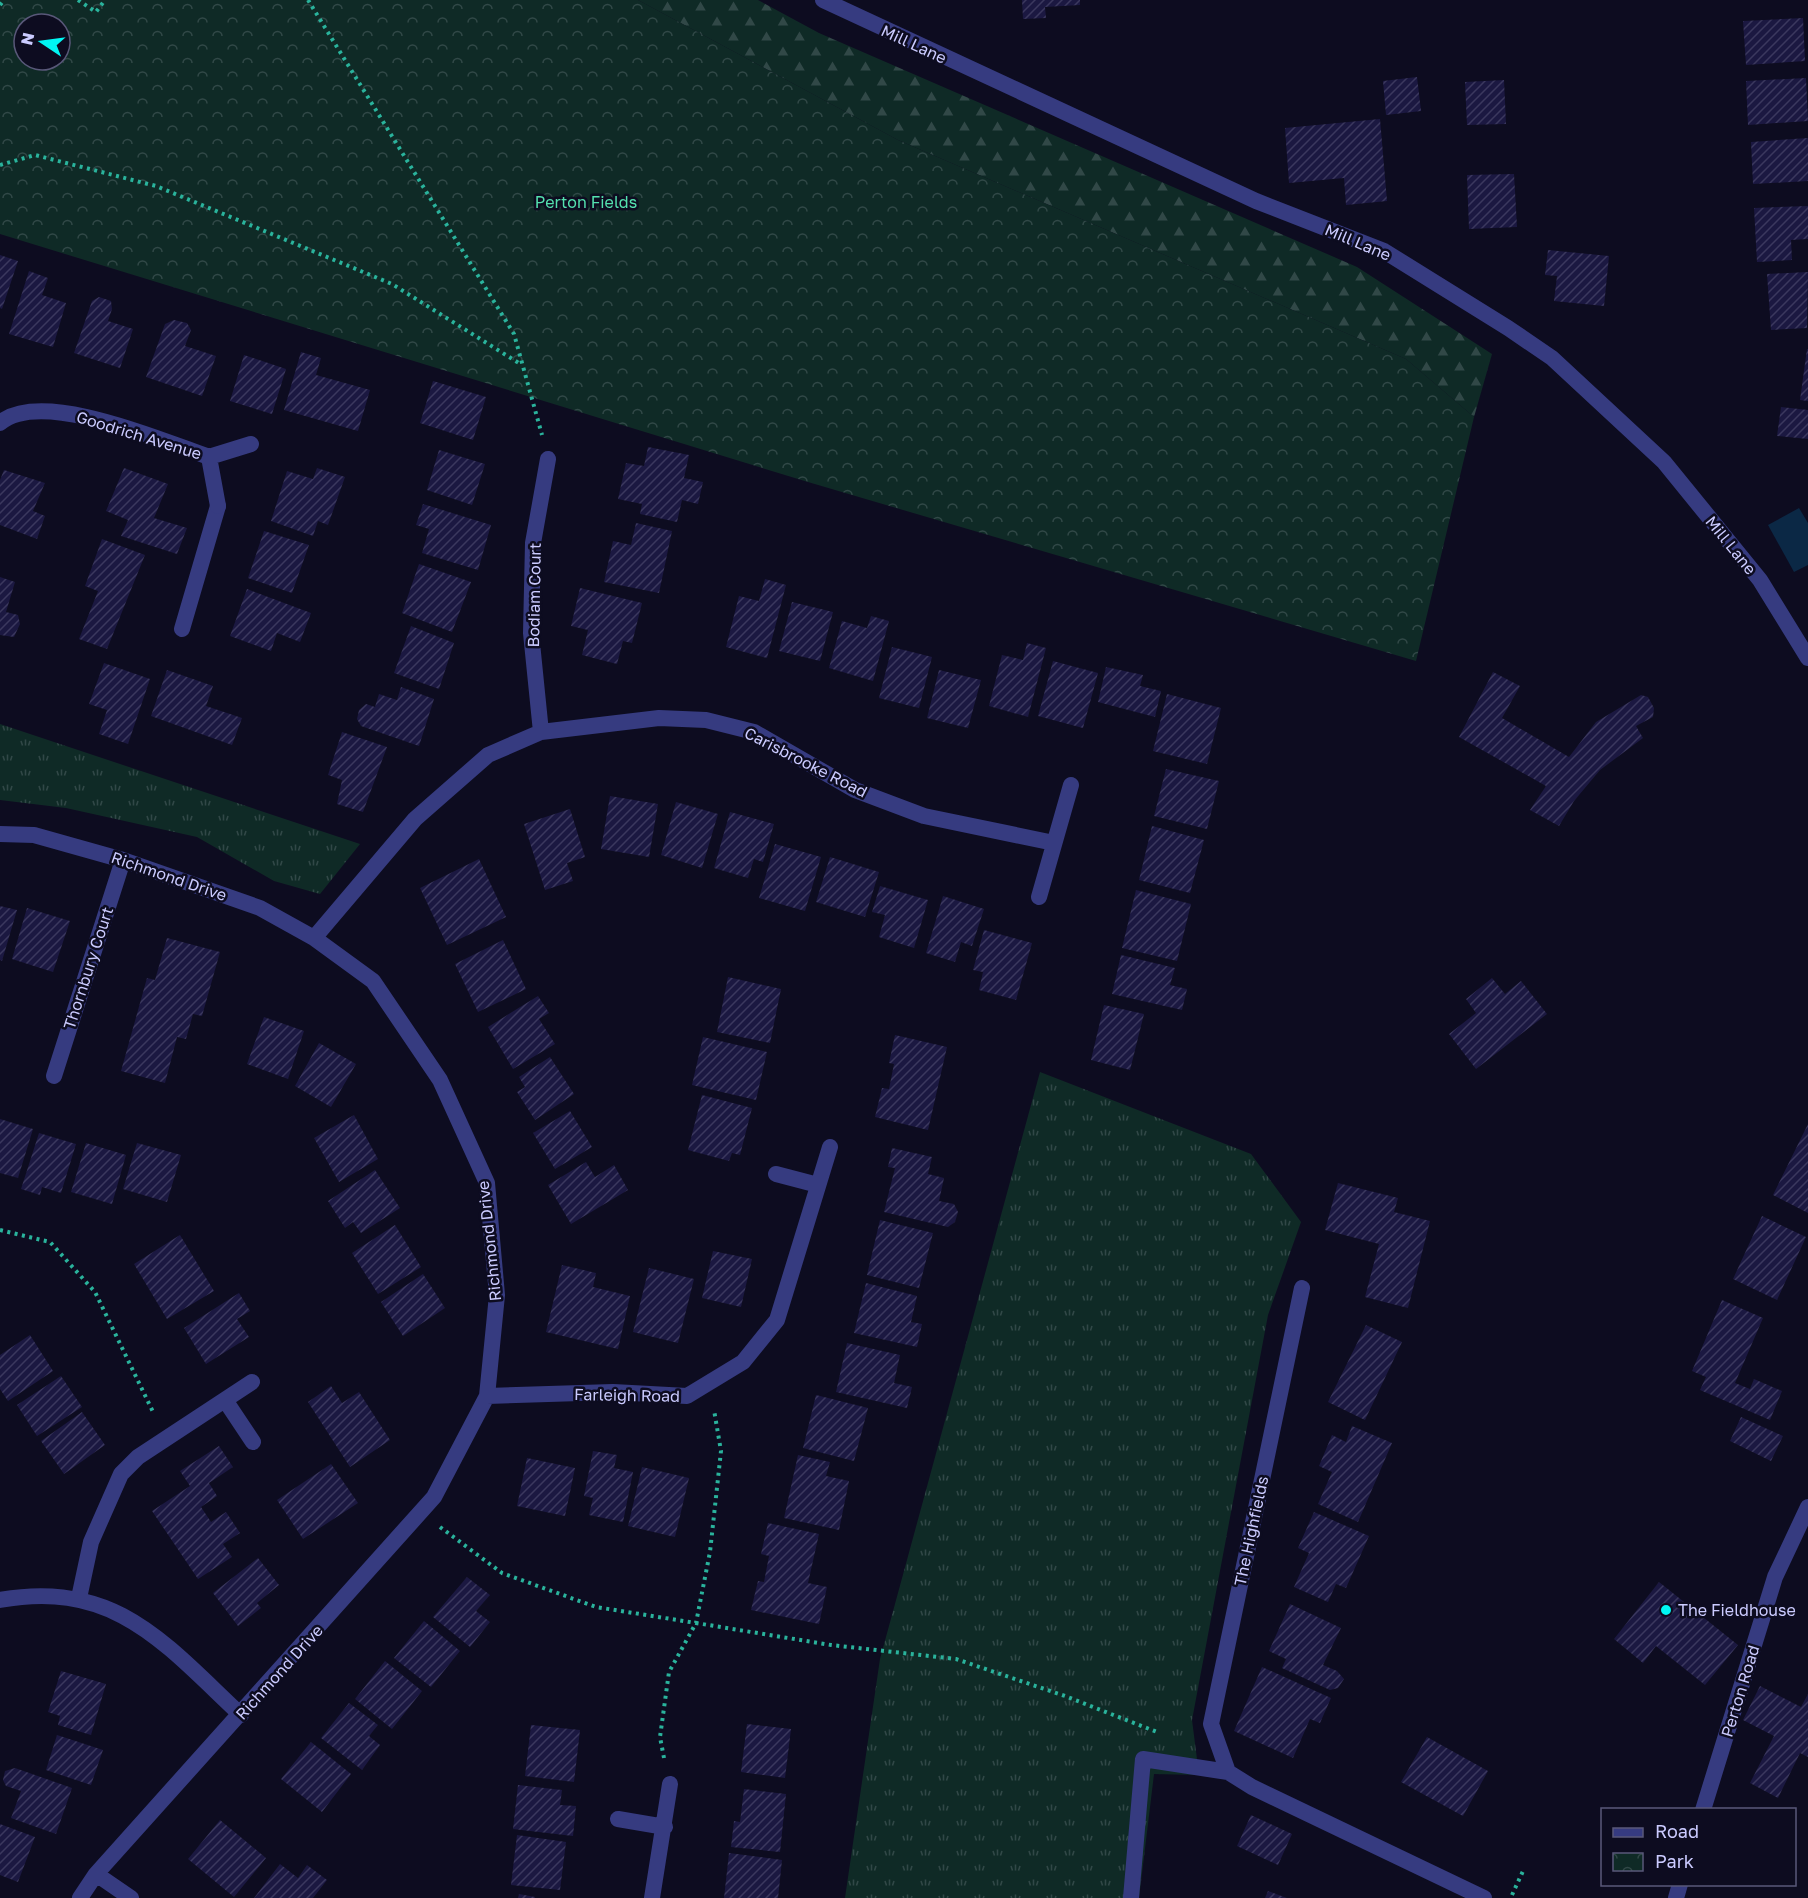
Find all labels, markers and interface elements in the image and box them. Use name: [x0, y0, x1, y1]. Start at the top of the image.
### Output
north arrow: [12, 12, 72, 72]
street label: Mill Lane: [878, 20, 950, 68]
text: N: [16, 30, 38, 47]
park label: Perton Fields: [535, 192, 637, 212]
street label: Mill Lane: [1322, 219, 1394, 265]
street label: Goodrich Avenue: [74, 406, 204, 464]
street label: Mill Lane: [1701, 512, 1761, 578]
street label: Bodiam Court: [523, 542, 545, 648]
street label: Carisbrooke Road: [741, 722, 871, 802]
street label: Richmond Drive: [109, 847, 229, 905]
street label: Thornbury Court: [59, 904, 117, 1032]
street label: Richmond Drive: [473, 1180, 505, 1302]
street label: Farleigh Road: [574, 1384, 680, 1406]
street label: The Highfields: [1230, 1474, 1272, 1588]
place label: The Fieldhouse: [1678, 1600, 1796, 1620]
marker: The Fieldhouse: [1659, 1603, 1673, 1617]
street label: Richmond Drive: [231, 1620, 327, 1724]
street label: Perton Road: [1717, 1643, 1763, 1739]
legend: [1601, 1808, 1796, 1886]
text: Road: [1655, 1820, 1699, 1842]
text: Park: [1655, 1850, 1694, 1872]

